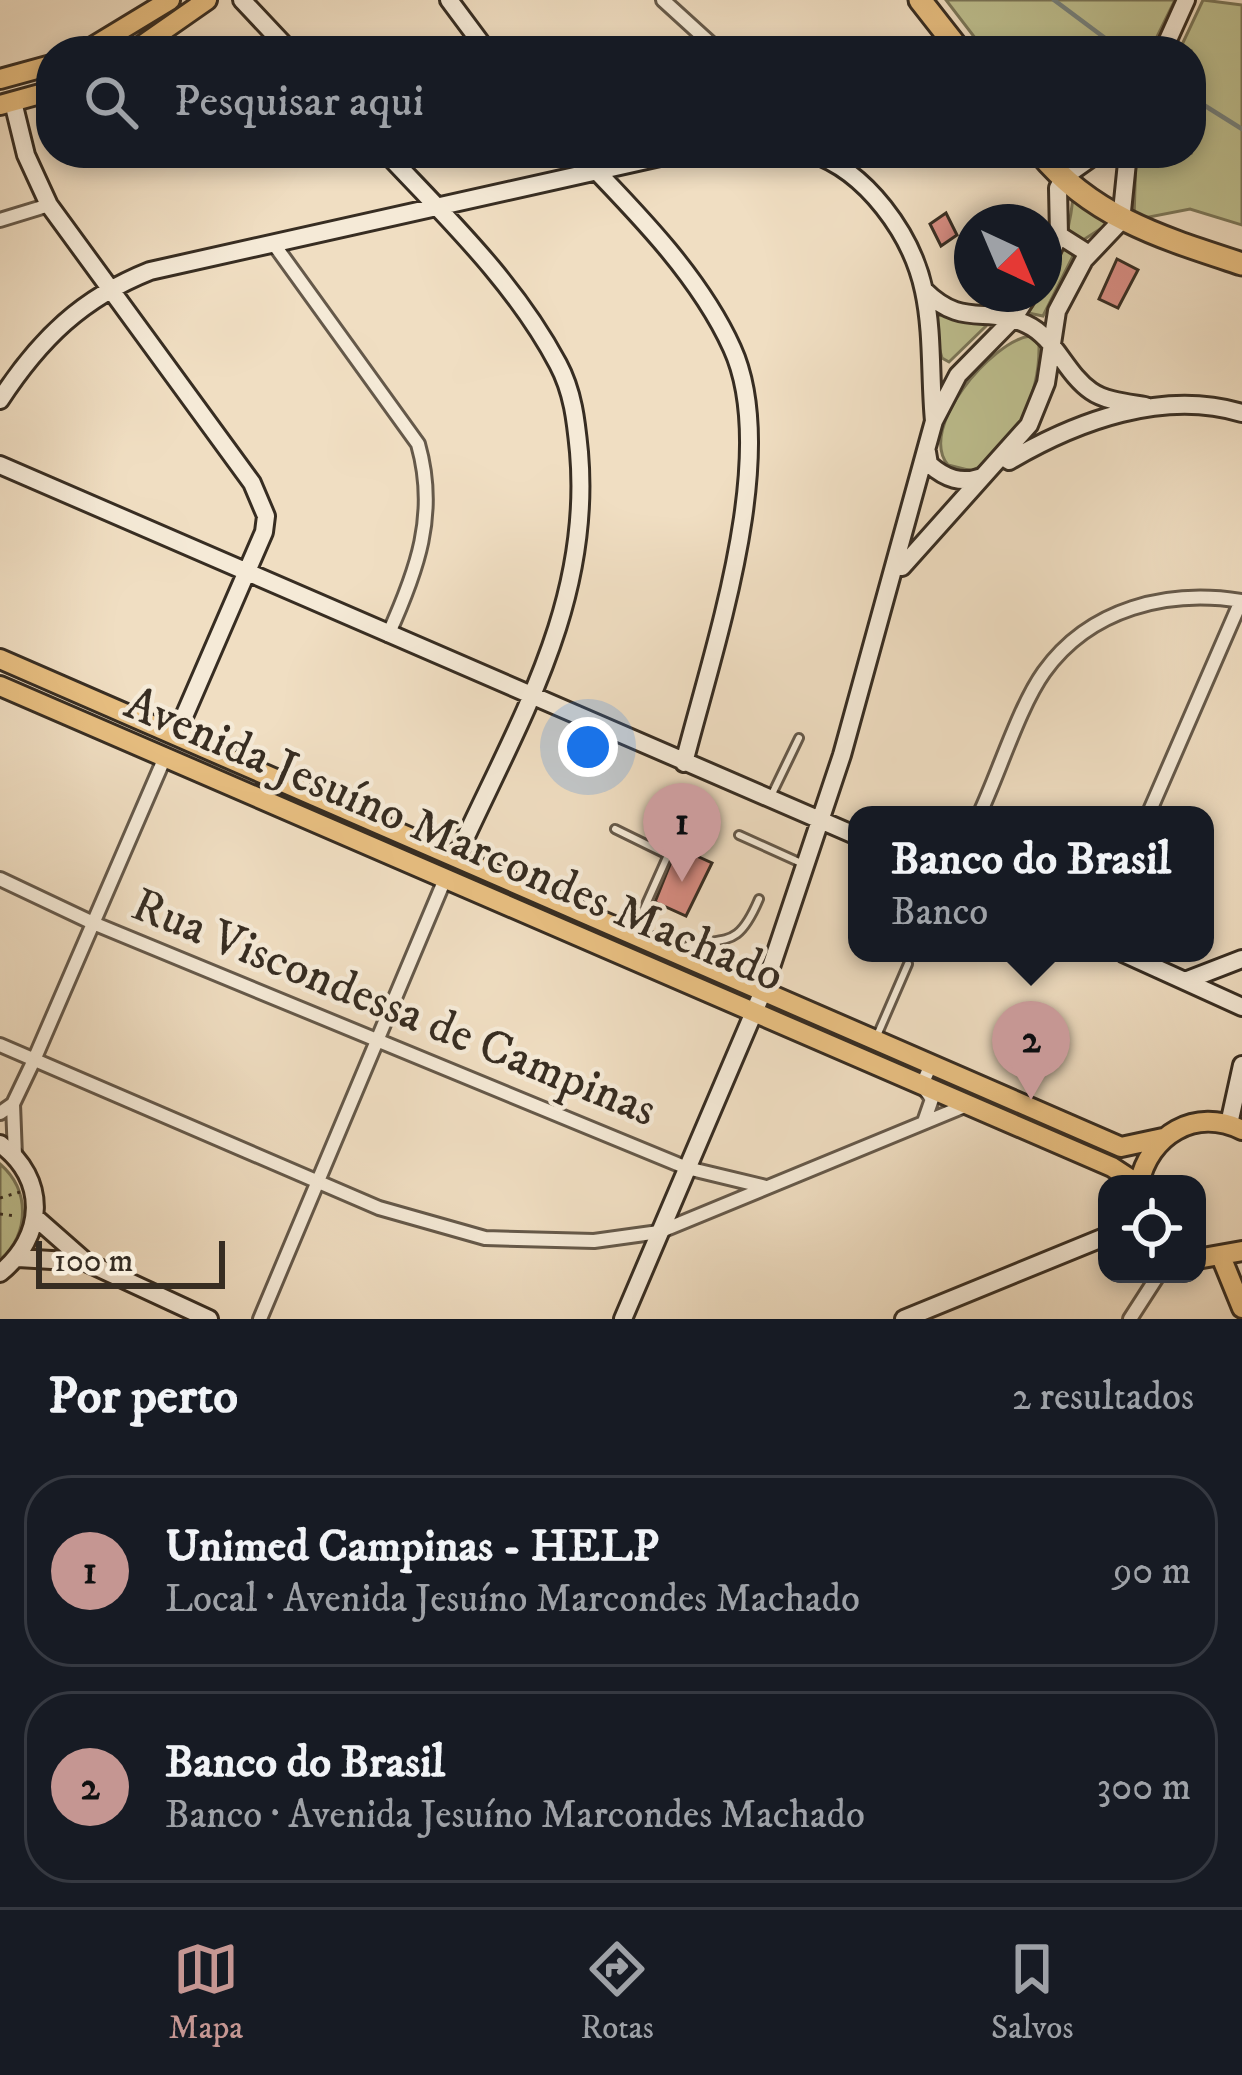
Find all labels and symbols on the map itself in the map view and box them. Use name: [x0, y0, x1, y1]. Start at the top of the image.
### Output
north arrow: [954, 204, 1062, 312]
street label: Avenida Jesuíno Marcondes Machado: [116, 674, 792, 1006]
your location: [558, 717, 618, 777]
pin: 1: [643, 783, 721, 882]
street label: Rua Viscondessa de Campinas: [123, 875, 665, 1141]
pin: 2: [992, 1001, 1070, 1100]
scale bar: [36, 1235, 225, 1288]

